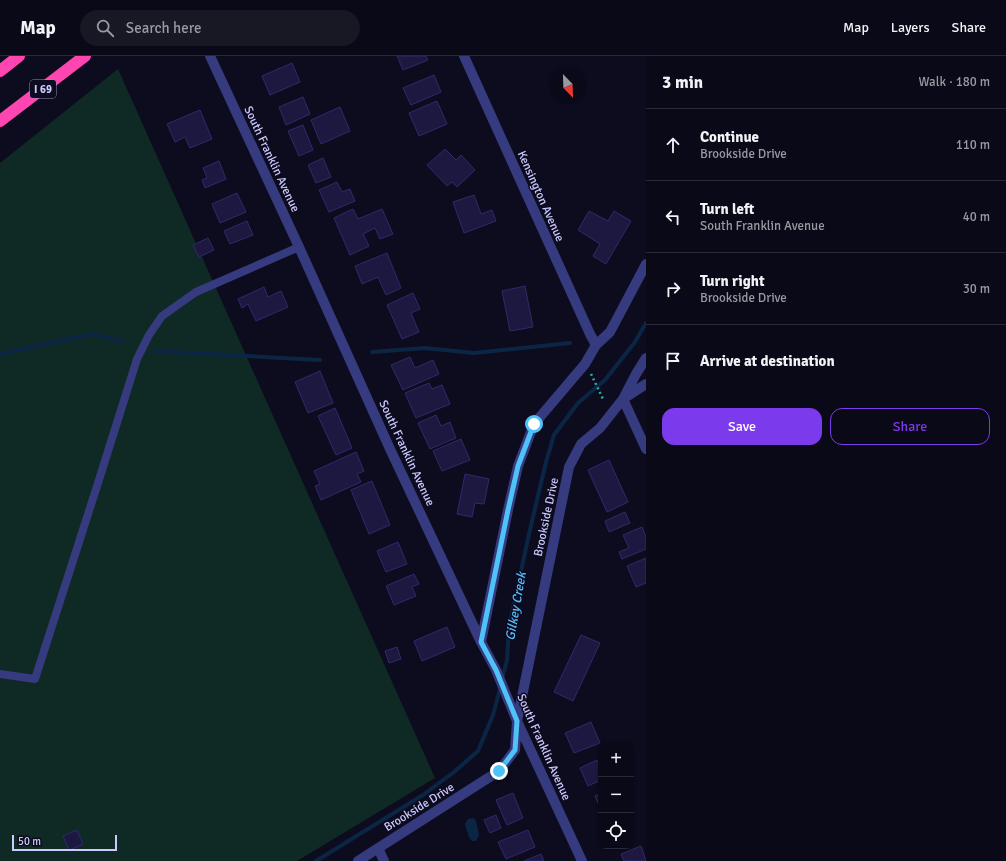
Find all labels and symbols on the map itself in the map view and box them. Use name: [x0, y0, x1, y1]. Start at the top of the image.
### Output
north arrow: [550, 68, 586, 104]
road number: I 69: [30, 80, 56, 98]
street label: South Franklin Avenue: [240, 104, 303, 215]
street label: Kensington Avenue: [514, 148, 567, 244]
street label: South Franklin Avenue: [375, 398, 438, 509]
route start: [525, 415, 543, 433]
street label: Brookside Drive: [531, 476, 562, 558]
water label: Gilkey Creek: [502, 569, 530, 642]
street label: South Franklin Avenue: [513, 692, 574, 803]
route end: [490, 762, 508, 780]
street label: Brookside Drive: [381, 780, 457, 835]
scale bar: [12, 833, 117, 852]

